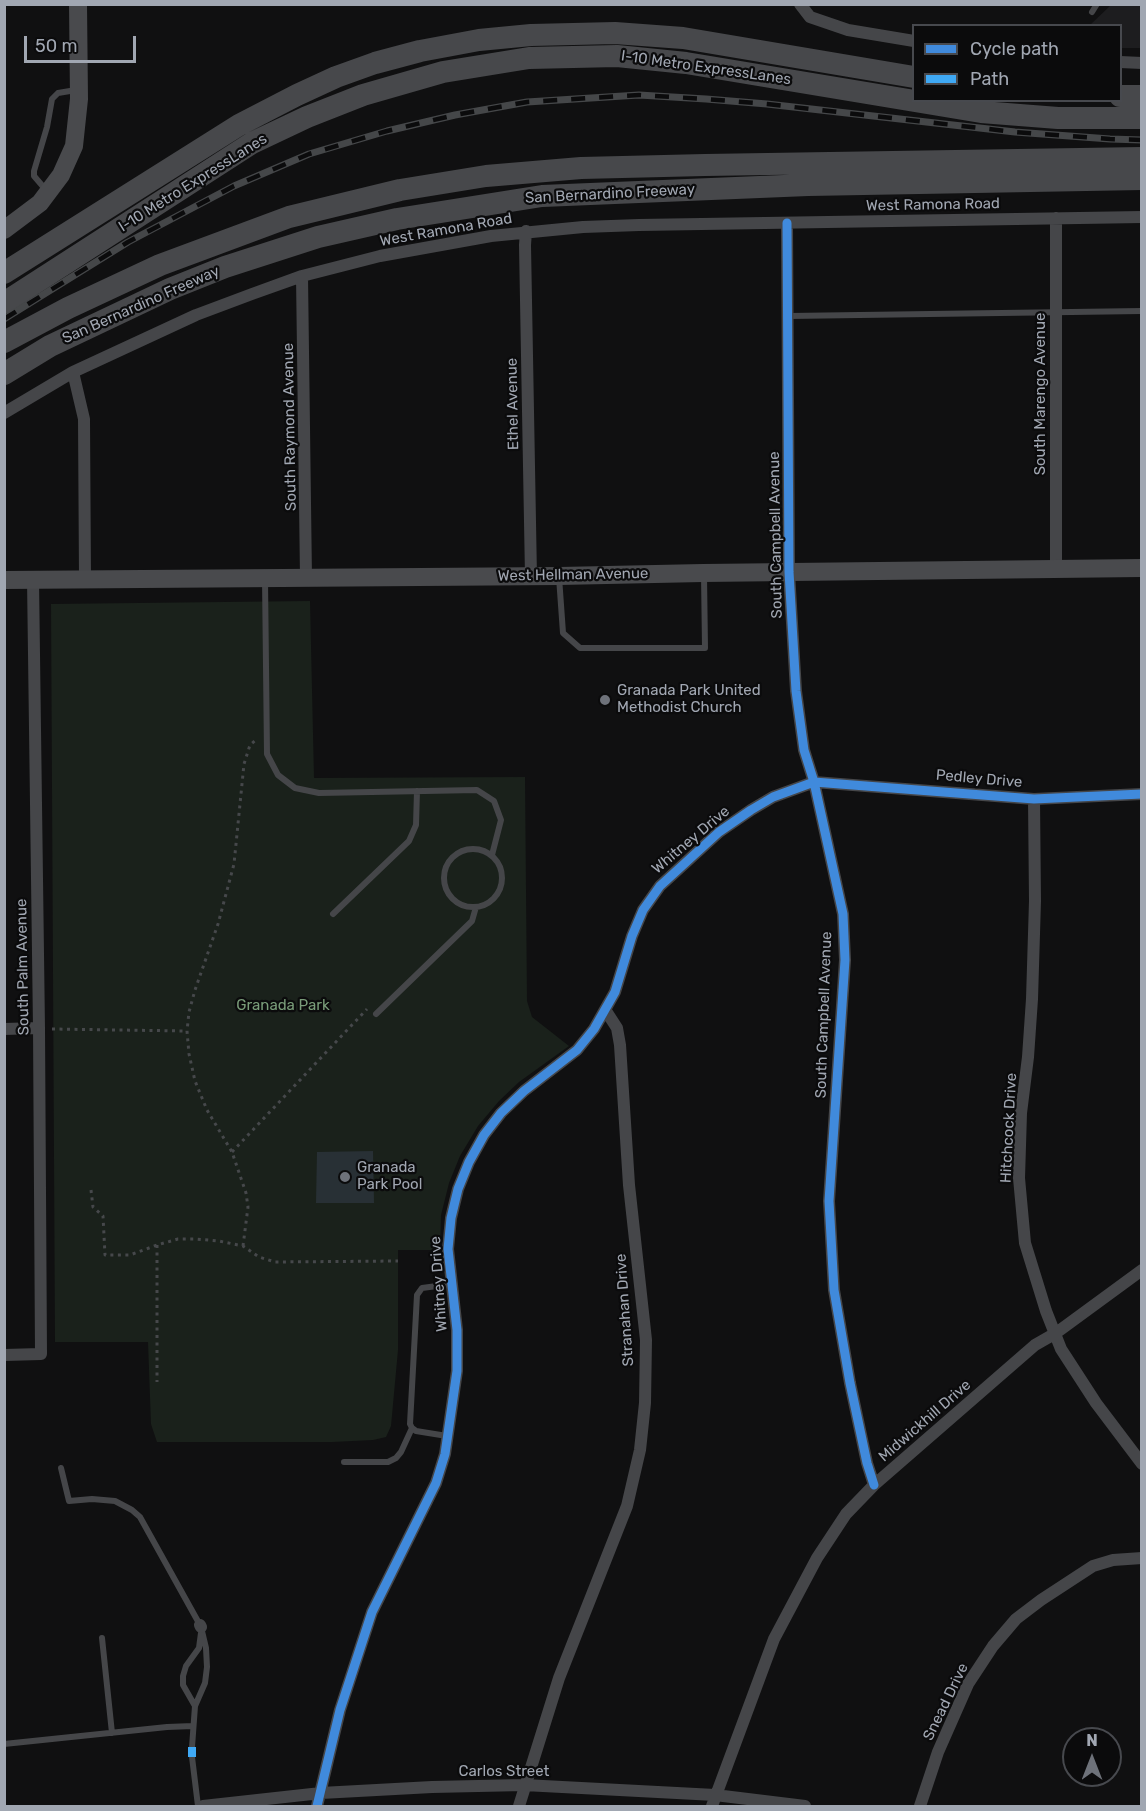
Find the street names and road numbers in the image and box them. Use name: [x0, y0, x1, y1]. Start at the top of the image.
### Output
street label: I-10 Metro ExpressLanes: [620, 47, 792, 89]
street label: I-10 Metro ExpressLanes: [116, 130, 270, 236]
street label: San Bernardino Freeway: [525, 181, 695, 207]
street label: West Ramona Road: [866, 195, 1000, 215]
street label: West Ramona Road: [378, 210, 514, 250]
street label: San Bernardino Freeway: [60, 262, 222, 348]
street label: South Marengo Avenue: [1032, 313, 1050, 475]
street label: South Raymond Avenue: [280, 343, 300, 511]
street label: Ethel Avenue: [503, 358, 523, 450]
street label: South Campbell Avenue: [766, 451, 786, 619]
street label: West Hellman Avenue: [498, 565, 648, 585]
street label: Pedley Drive: [935, 766, 1023, 792]
street label: Whitney Drive: [648, 802, 734, 878]
street label: South Palm Avenue: [13, 899, 33, 1035]
street label: South Campbell Avenue: [812, 931, 836, 1099]
street label: Hitchcock Drive: [997, 1072, 1021, 1184]
street label: Whitney Drive: [427, 1236, 451, 1332]
street label: Stranahan Drive: [612, 1253, 638, 1367]
street label: Midwickhill Drive: [875, 1376, 975, 1466]
street label: Snead Drive: [920, 1660, 972, 1744]
street label: Carlos Street: [459, 1763, 549, 1781]

